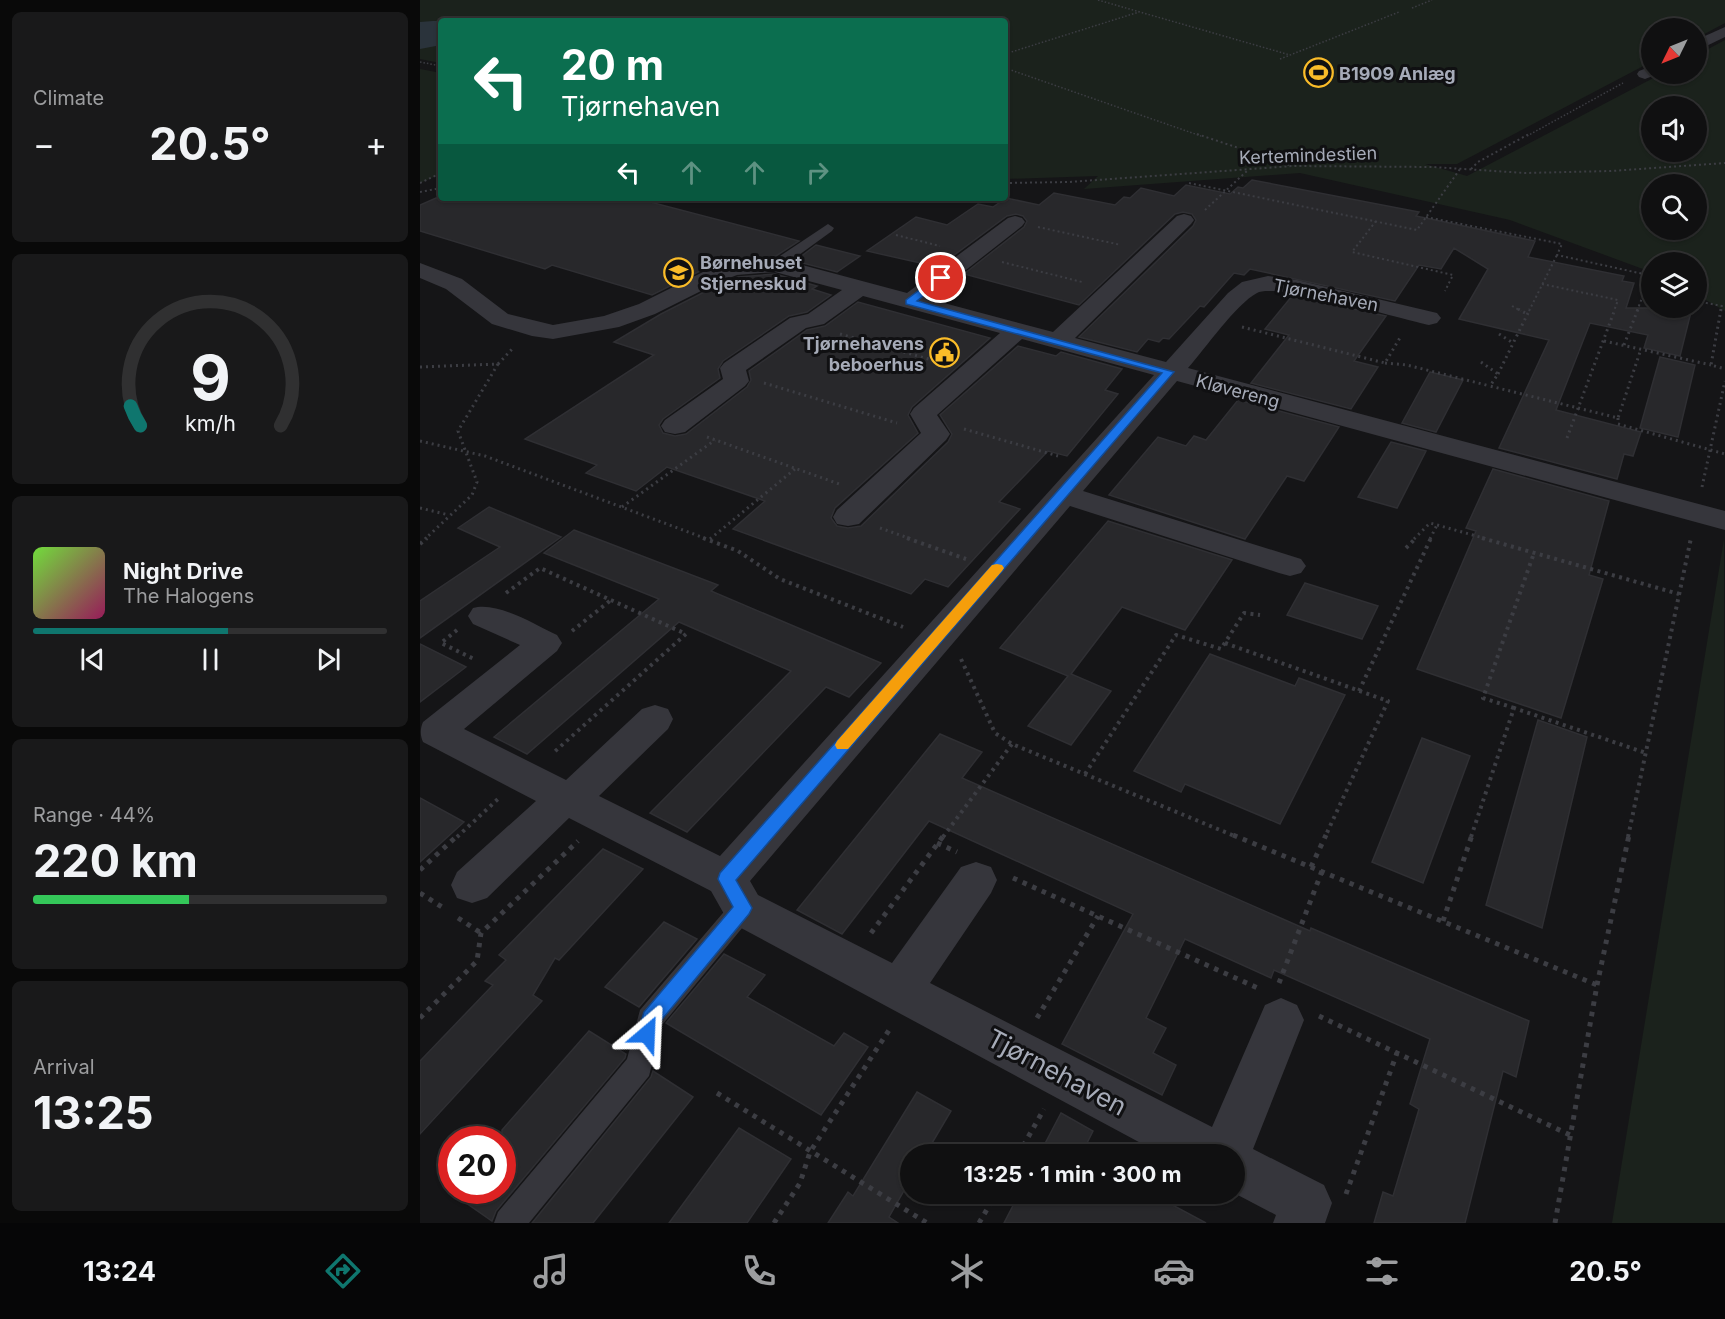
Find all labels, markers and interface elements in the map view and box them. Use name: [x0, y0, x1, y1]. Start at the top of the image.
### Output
north arrow: [1641, 18, 1707, 84]
map controls: [1641, 18, 1707, 318]
text: 20 m: [561, 39, 664, 90]
icon: left: [462, 42, 540, 120]
sports icon: B1909 Anlæg: [1302, 57, 1334, 89]
place label: B1909 Anlæg: [1339, 63, 1456, 84]
text: Climate: [33, 86, 104, 110]
text: Tjørnehaven: [561, 90, 721, 123]
button: sound: [1641, 96, 1707, 162]
text: 20.5°: [149, 116, 271, 171]
text: −: [33, 124, 55, 164]
text: +: [365, 124, 387, 164]
street label: Kertemindestien: [1239, 142, 1377, 168]
icon: left: [612, 156, 645, 189]
icon: ahead: [675, 156, 708, 189]
icon: ahead: [738, 156, 771, 189]
icon: right: [801, 156, 834, 189]
button: search: [1641, 174, 1707, 240]
place label: Børnehuset Stjerneskud: [700, 252, 807, 294]
pin: [915, 252, 966, 303]
button: layers: [1641, 252, 1707, 318]
school or university icon: Børnehuset Stjerneskud: [663, 256, 695, 288]
icon: arrive: [924, 261, 957, 294]
street label: Tjørnehaven: [1272, 275, 1380, 315]
place label: Tjørnehavens beboerhus: [803, 333, 924, 375]
public building icon: Tjørnehavens beboerhus: [929, 337, 961, 369]
text: 9: [190, 340, 230, 415]
street label: Kløvereng: [1194, 370, 1282, 412]
text: km/h: [185, 411, 235, 437]
text: Night Drive: [123, 558, 243, 584]
text: The Halogens: [123, 584, 254, 608]
icon: previous: [76, 643, 109, 676]
icon: pause: [194, 643, 227, 676]
icon: next: [312, 643, 345, 676]
text: Range · 44%: [33, 803, 155, 827]
text: 220 km: [33, 833, 198, 888]
position arrow: [615, 1002, 679, 1066]
street label: Tjørnehaven: [982, 1022, 1132, 1122]
text: Arrival: [33, 1055, 95, 1079]
text: 13:25: [33, 1085, 154, 1140]
speed limit sign: 20: [438, 1126, 516, 1204]
text: 13:25 · 1 min · 300 m: [963, 1161, 1182, 1187]
icon: directions: [322, 1250, 364, 1292]
icon: music: [530, 1250, 572, 1292]
icon: phone: [738, 1250, 780, 1292]
icon: climate: [946, 1250, 988, 1292]
icon: car: [1153, 1250, 1195, 1292]
icon: filters: [1361, 1250, 1403, 1292]
text: 13:24: [83, 1255, 156, 1288]
text: 20.5°: [1569, 1255, 1642, 1288]

